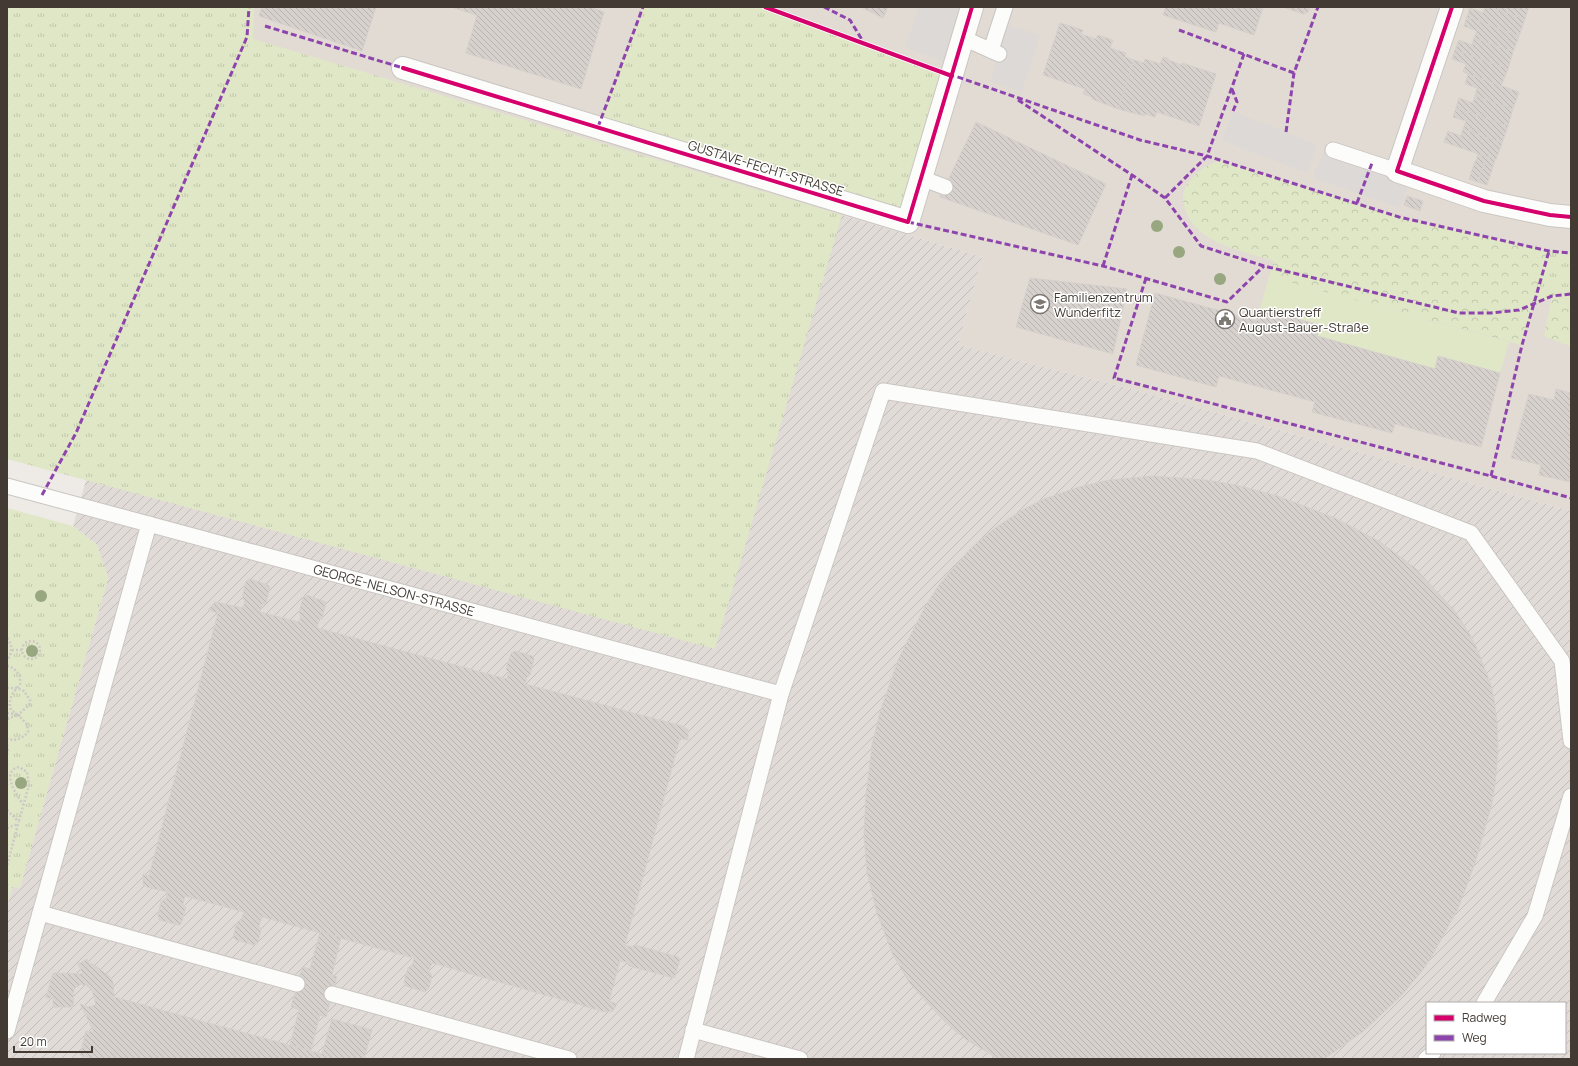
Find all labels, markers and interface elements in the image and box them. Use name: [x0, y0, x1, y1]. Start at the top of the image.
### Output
street label: GUSTAVE-FECHT-STRASSE: [686, 136, 846, 200]
place label: Familienzentrum Wunderfitz: [1054, 288, 1153, 321]
school or university icon: Familienzentrum Wunderfitz: [1029, 293, 1051, 315]
place label: Quartierstreff August-Bauer-Straße: [1239, 303, 1369, 336]
public building icon: Quartierstreff August-Bauer-Straße: [1214, 308, 1236, 330]
street label: GEORGE-NELSON-STRASSE: [311, 560, 477, 620]
legend: [1426, 1002, 1566, 1054]
text: Radweg: [1462, 1009, 1506, 1026]
scale bar: [14, 1028, 92, 1054]
text: Weg: [1462, 1029, 1487, 1046]
text: 20 m: [20, 1033, 47, 1050]

